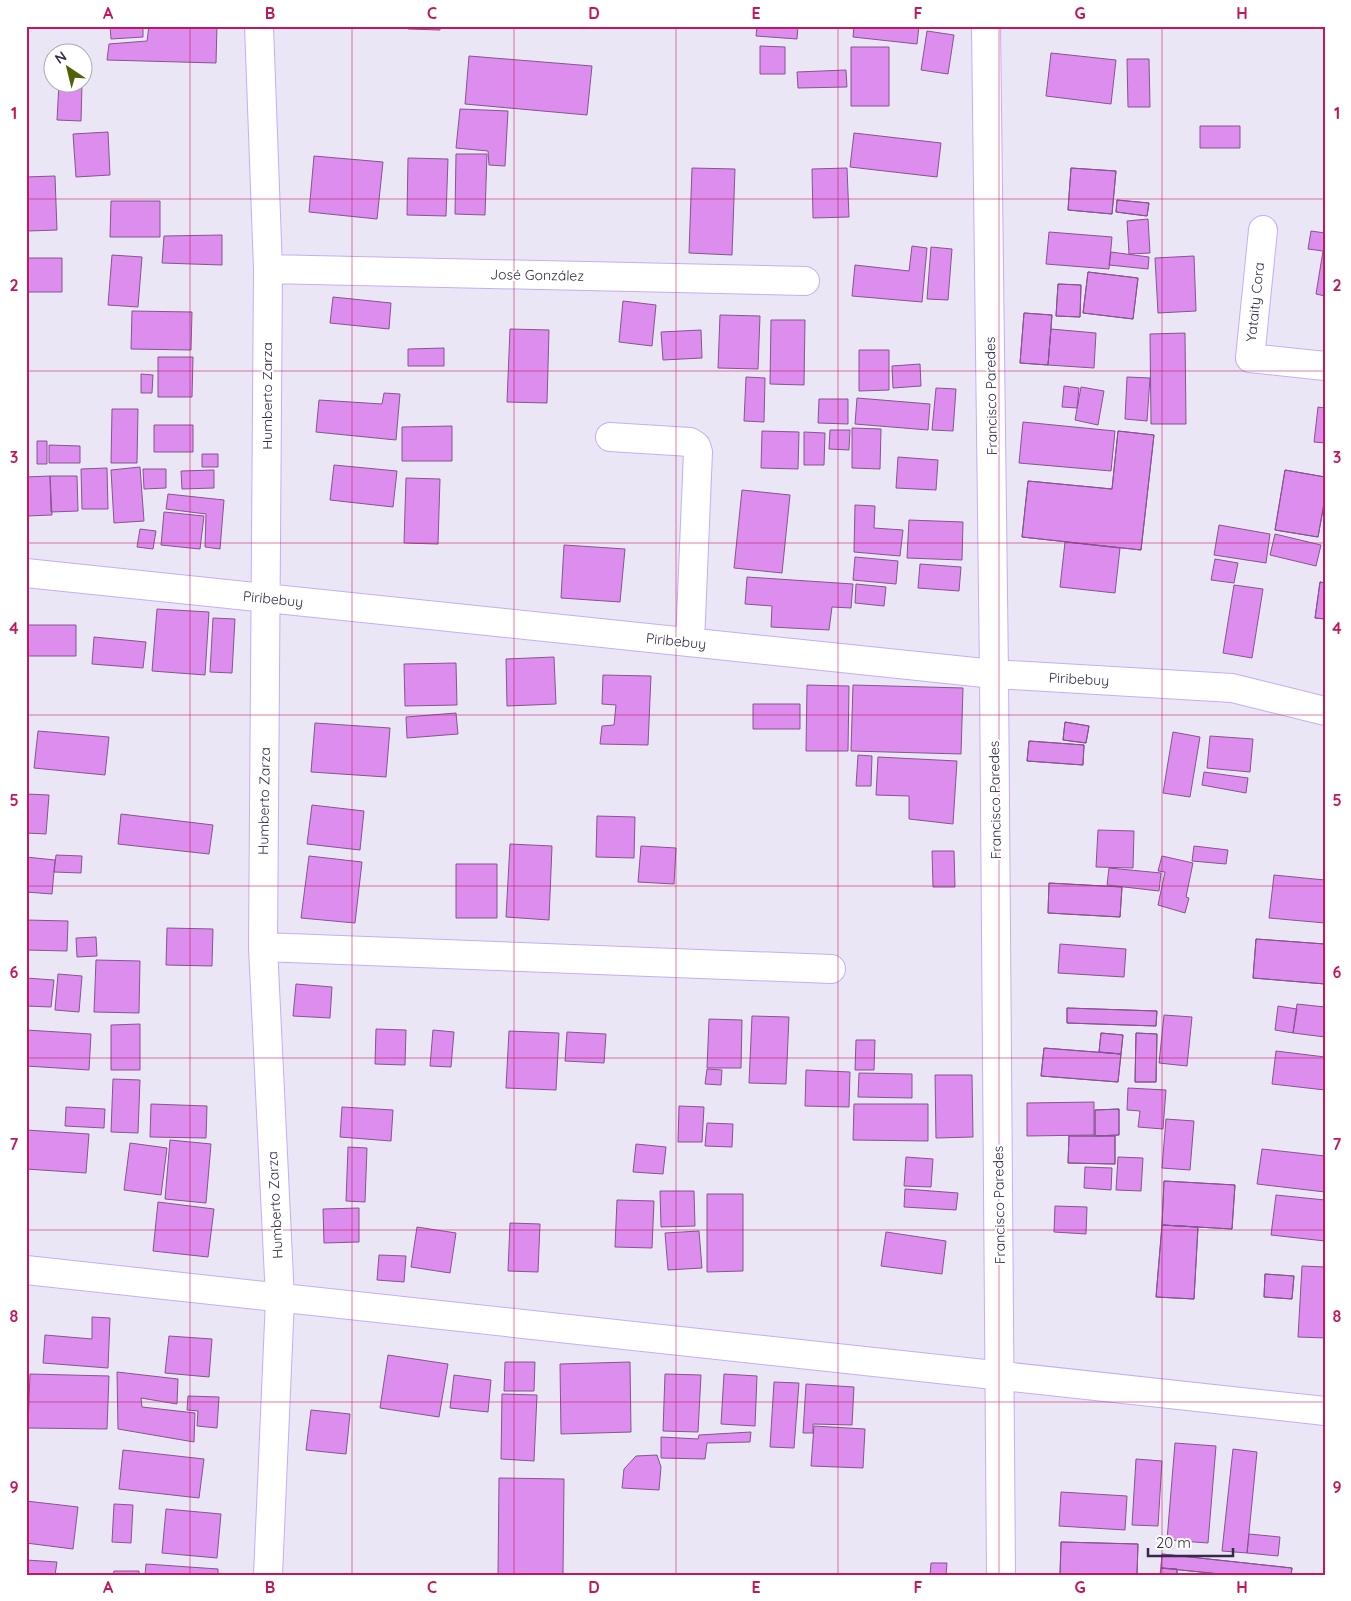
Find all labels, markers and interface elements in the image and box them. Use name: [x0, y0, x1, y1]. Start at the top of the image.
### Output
text: A: [103, 3, 114, 23]
text: B: [265, 3, 275, 23]
text: C: [427, 3, 437, 23]
text: D: [588, 3, 600, 23]
text: E: [751, 3, 761, 23]
text: F: [914, 3, 923, 23]
text: G: [1074, 3, 1086, 23]
text: H: [1236, 3, 1248, 23]
north arrow: [42, 42, 92, 92]
text: N: [51, 47, 70, 68]
text: 1: [11, 103, 17, 123]
text: 1: [1334, 103, 1340, 123]
street label: Yataity Cora: [1242, 261, 1268, 343]
street label: José González: [490, 265, 584, 285]
text: 2: [9, 275, 19, 295]
text: 2: [1332, 275, 1342, 295]
street label: Francisco Paredes: [981, 337, 1001, 455]
street label: Humberto Zarza: [258, 342, 276, 450]
text: 3: [10, 447, 18, 467]
text: 3: [1333, 447, 1341, 467]
street label: Piribebuy: [242, 587, 304, 611]
text: 4: [9, 618, 19, 638]
text: 4: [1332, 618, 1342, 638]
street label: Piribebuy: [645, 629, 707, 653]
street label: Piribebuy: [1048, 668, 1110, 690]
street label: Francisco Paredes: [985, 741, 1005, 859]
street label: Humberto Zarza: [254, 747, 274, 855]
text: 5: [9, 790, 19, 810]
text: 5: [1332, 790, 1342, 810]
text: 6: [10, 962, 19, 982]
text: 6: [1333, 962, 1342, 982]
text: 7: [10, 1134, 19, 1154]
text: 7: [1333, 1134, 1342, 1154]
street label: Francisco Paredes: [989, 1146, 1009, 1264]
street label: Humberto Zarza: [263, 1151, 287, 1259]
text: 8: [10, 1306, 19, 1326]
text: 8: [1333, 1306, 1342, 1326]
text: 9: [9, 1477, 19, 1497]
text: 9: [1332, 1477, 1342, 1497]
scale bar: [1148, 1526, 1234, 1558]
text: 20 m: [1156, 1533, 1191, 1552]
text: A: [103, 1577, 114, 1597]
text: B: [265, 1577, 275, 1597]
text: C: [427, 1577, 437, 1597]
text: D: [588, 1577, 600, 1597]
text: E: [751, 1577, 761, 1597]
text: F: [914, 1577, 923, 1597]
text: G: [1074, 1577, 1086, 1597]
text: H: [1236, 1577, 1248, 1597]

